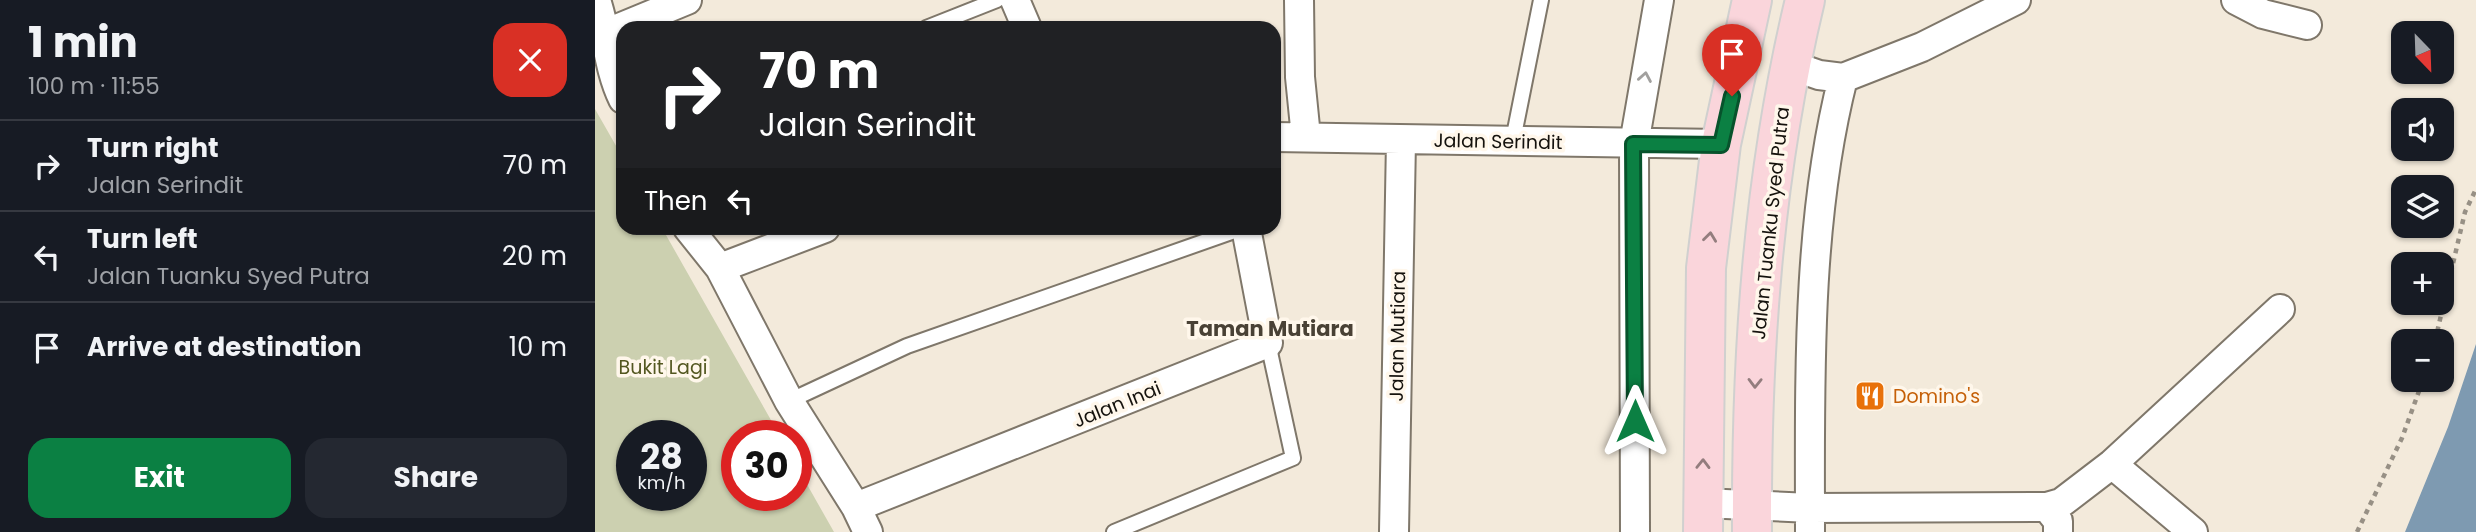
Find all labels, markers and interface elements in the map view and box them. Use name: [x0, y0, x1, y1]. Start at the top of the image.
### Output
text: 1 min: [28, 13, 138, 72]
north arrow: [2391, 21, 2453, 84]
map controls: [2391, 21, 2454, 392]
button: close: [493, 23, 567, 97]
pin: [1702, 24, 1762, 96]
icon: arrive: [1713, 35, 1751, 73]
text: 70 m: [759, 37, 879, 105]
icon: right: [644, 49, 735, 140]
text: 100 m · 11:55: [28, 70, 160, 102]
one-way arrow: [1637, 71, 1652, 83]
button: sound: [2391, 98, 2454, 161]
text: Jalan Serindit: [759, 102, 976, 147]
street label: Jalan Tuanku Syed Putra: [1745, 105, 1796, 341]
street label: Jalan Serindit: [1433, 127, 1563, 156]
text: Turn right: [87, 130, 219, 166]
icon: right: [28, 147, 66, 185]
text: 70 m: [503, 147, 567, 183]
text: Jalan Serindit: [87, 169, 243, 201]
button: layers: [2391, 175, 2454, 238]
icon: left: [721, 182, 759, 220]
text: Then: [644, 183, 707, 219]
text: Turn left: [87, 221, 198, 257]
one-way arrow: [1702, 231, 1717, 242]
icon: left: [28, 238, 66, 276]
text: 20 m: [502, 238, 567, 274]
button: +: [2391, 252, 2454, 315]
text: Jalan Tuanku Syed Putra: [87, 260, 370, 292]
street label: Jalan Mutiara: [1383, 271, 1412, 402]
district label: Taman Mutiara: [1186, 314, 1354, 343]
icon: arrive: [28, 329, 66, 367]
text: Arrive at destination: [87, 329, 362, 365]
text: 10 m: [509, 329, 567, 365]
button: −: [2391, 329, 2454, 392]
park label: Bukit Lagi: [619, 354, 707, 381]
street label: Jalan Inai: [1069, 375, 1165, 434]
one-way arrow: [1747, 378, 1763, 388]
restaurant icon: Domino's: [1853, 379, 1887, 413]
place label: Domino's: [1893, 383, 1980, 410]
position arrow: [1598, 384, 1672, 458]
speed limit sign: 30: [721, 420, 812, 511]
text: 28: [640, 432, 683, 481]
button: Exit: [28, 438, 291, 518]
button: Share: [305, 438, 567, 518]
one-way arrow: [1695, 458, 1711, 469]
text: km/h: [638, 470, 685, 495]

